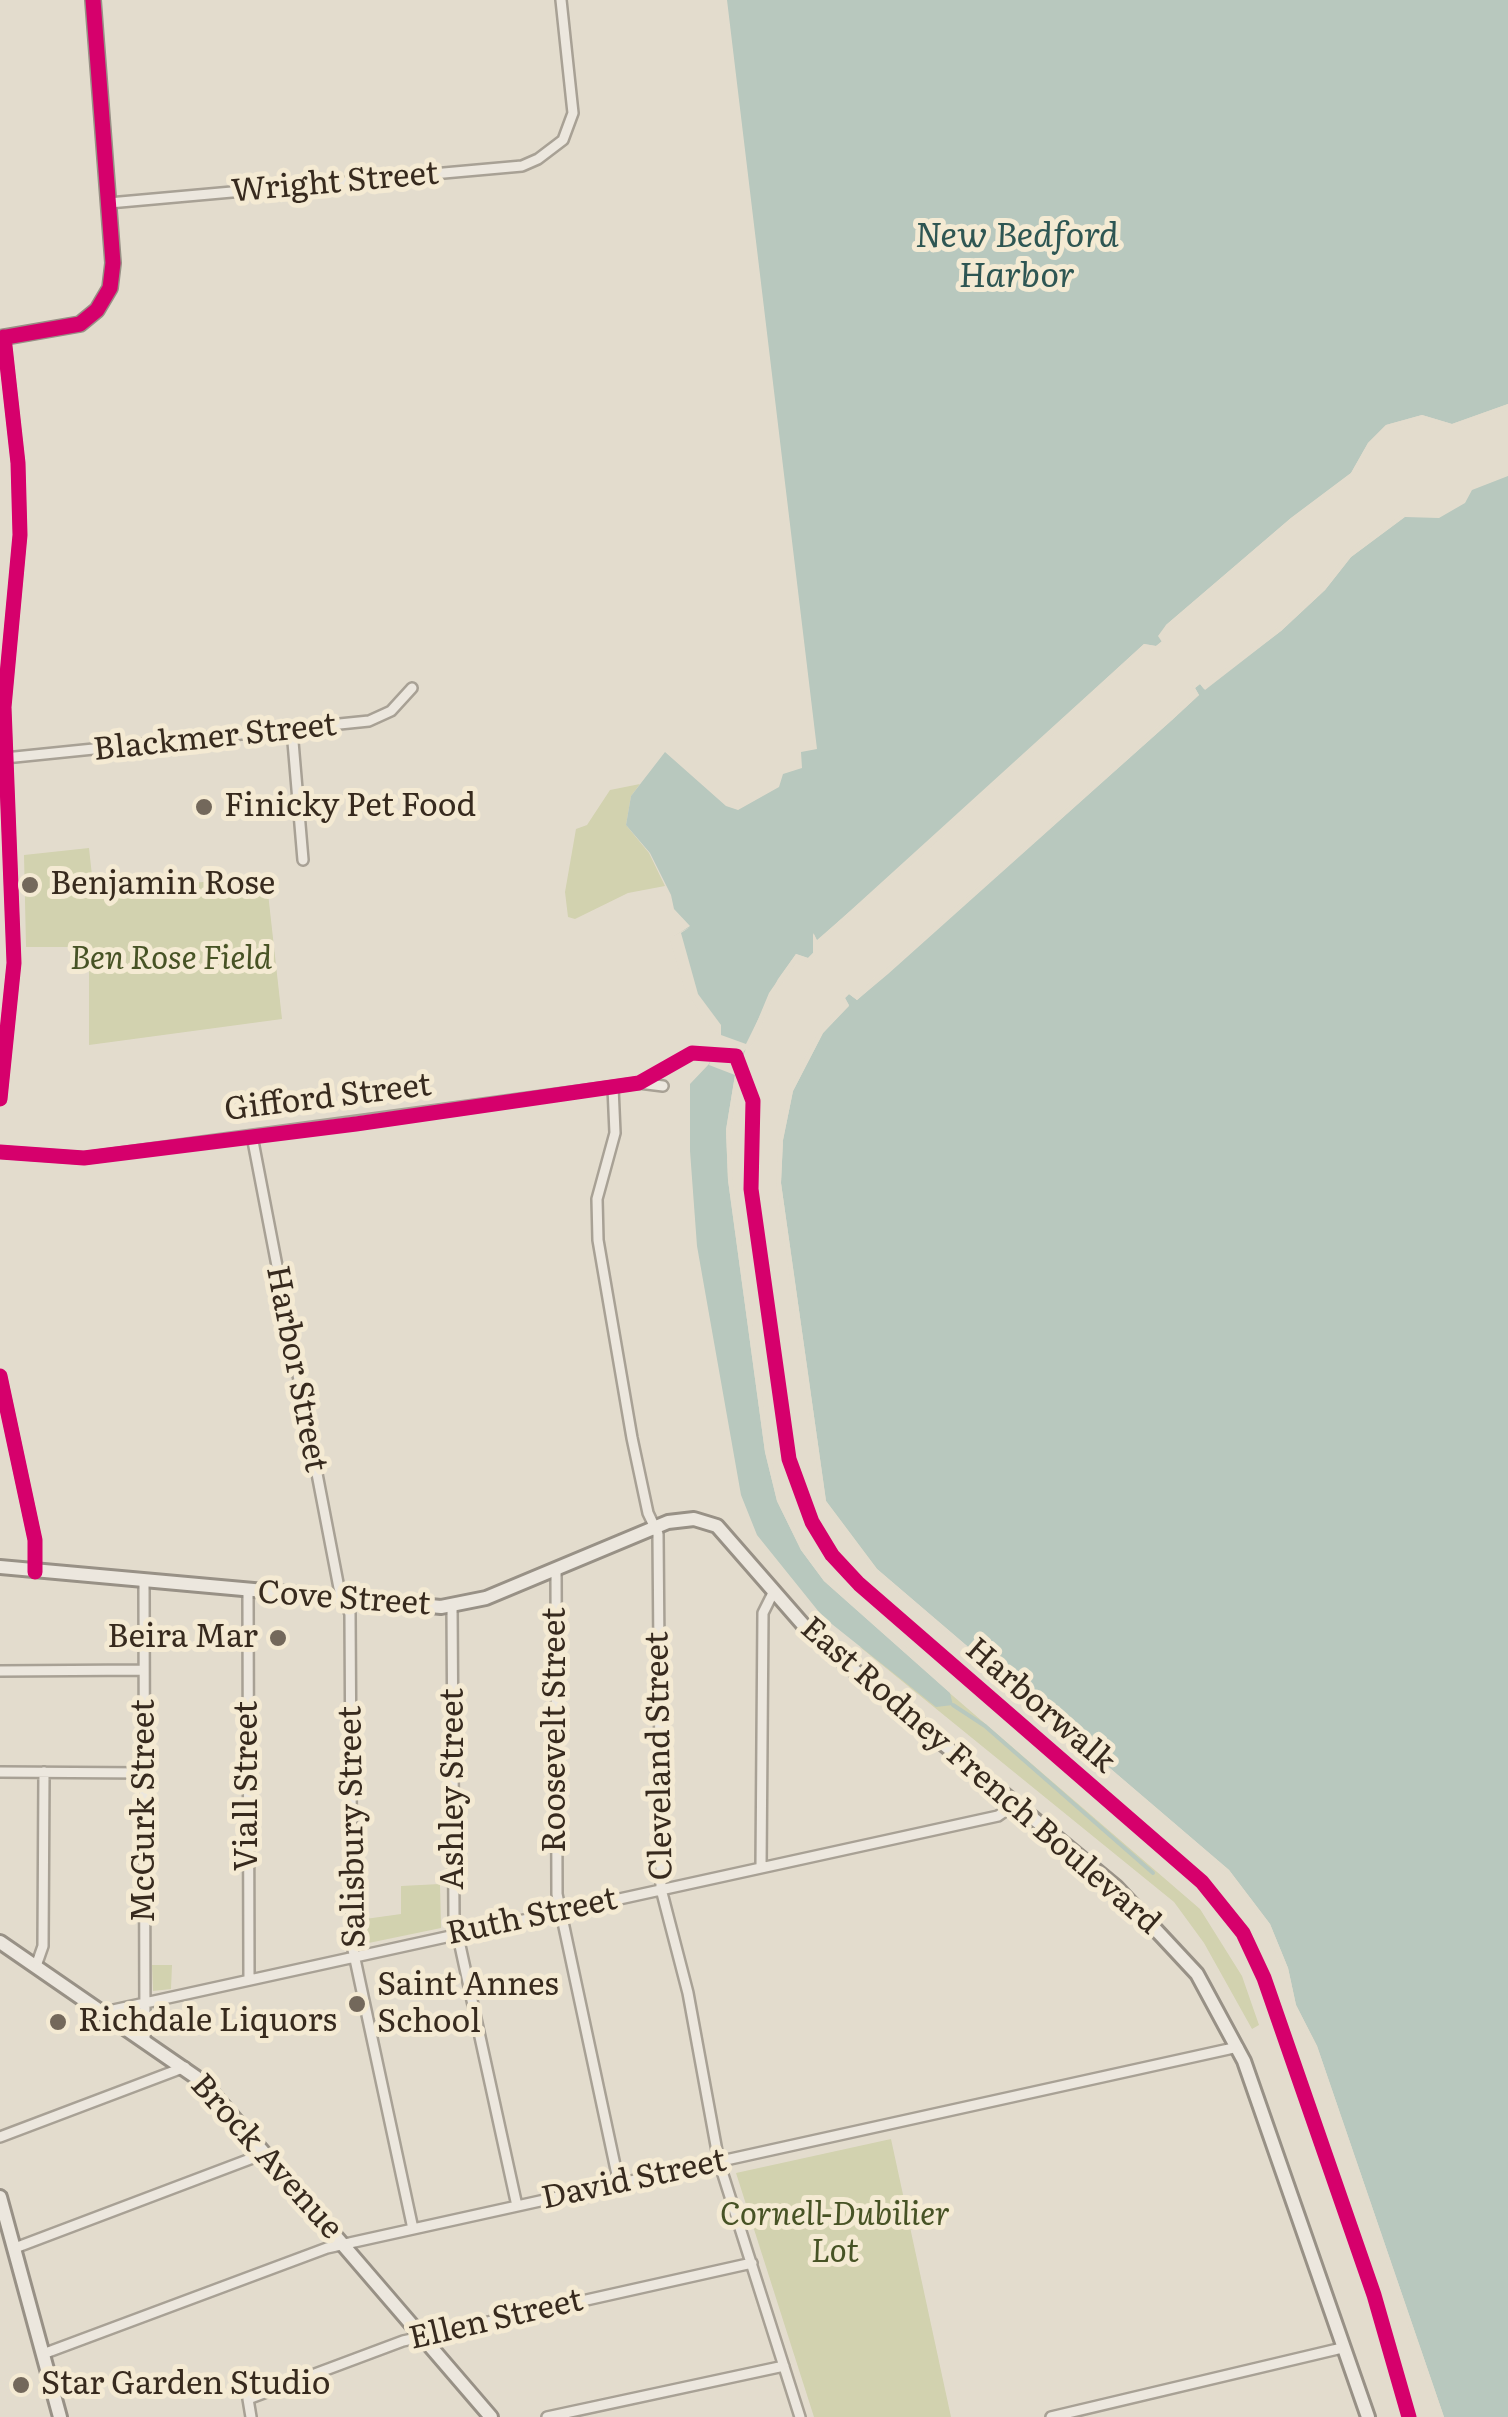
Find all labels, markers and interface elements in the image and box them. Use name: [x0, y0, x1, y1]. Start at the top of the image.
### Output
street label: Wright Street: [230, 155, 440, 211]
water label: New Bedford Harbor: [915, 216, 1119, 298]
street label: Blackmer Street: [92, 706, 338, 770]
place label: Finicky Pet Food: [224, 788, 476, 826]
marker: Finicky Pet Food: [193, 796, 215, 818]
place label: Benjamin Rose: [50, 866, 275, 904]
marker: Benjamin Rose: [19, 874, 41, 896]
park label: Ben Rose Field: [70, 941, 272, 979]
street label: Gifford Street: [222, 1066, 434, 1130]
street label: Harbor Street: [257, 1263, 335, 1475]
street label: Cove Street: [256, 1574, 432, 1624]
street label: Roosevelt Street: [537, 1607, 575, 1853]
street label: East Rodney French Boulevard: [792, 1609, 1168, 1943]
place label: Beira Mar: [107, 1619, 258, 1657]
marker: Beira Mar: [267, 1627, 289, 1649]
street label: Cleveland Street: [639, 1631, 681, 1881]
street label: Harborwalk: [957, 1631, 1123, 1781]
street label: Ashley Street: [435, 1688, 473, 1890]
street label: McGurk Street: [126, 1699, 164, 1923]
street label: Viall Street: [229, 1701, 267, 1871]
street label: Salisbury Street: [332, 1706, 374, 1948]
street label: Ruth Street: [443, 1880, 621, 1954]
place label: Saint Annes School: [377, 1967, 559, 2042]
marker: Saint Annes School: [346, 1993, 368, 2015]
place label: Richdale Liquors: [78, 2003, 337, 2041]
marker: Richdale Liquors: [47, 2011, 69, 2033]
street label: Brock Avenue: [182, 2067, 350, 2247]
street label: David Street: [538, 2142, 730, 2218]
park label: Cornell-Dubilier Lot: [720, 2197, 950, 2272]
street label: Ellen Street: [406, 2281, 586, 2359]
place label: Star Garden Studio: [41, 2366, 331, 2404]
marker: Star Garden Studio: [10, 2374, 32, 2396]

